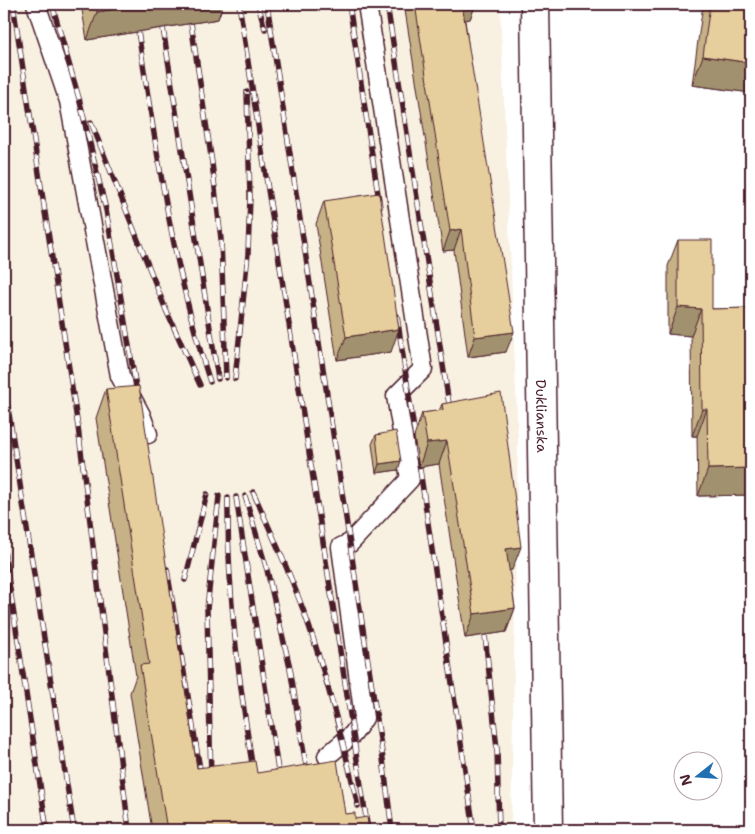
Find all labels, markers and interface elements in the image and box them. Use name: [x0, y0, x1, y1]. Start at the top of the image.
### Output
street label: Duklianska: [532, 379, 551, 453]
north arrow: [672, 752, 722, 802]
text: N: [675, 772, 696, 788]

